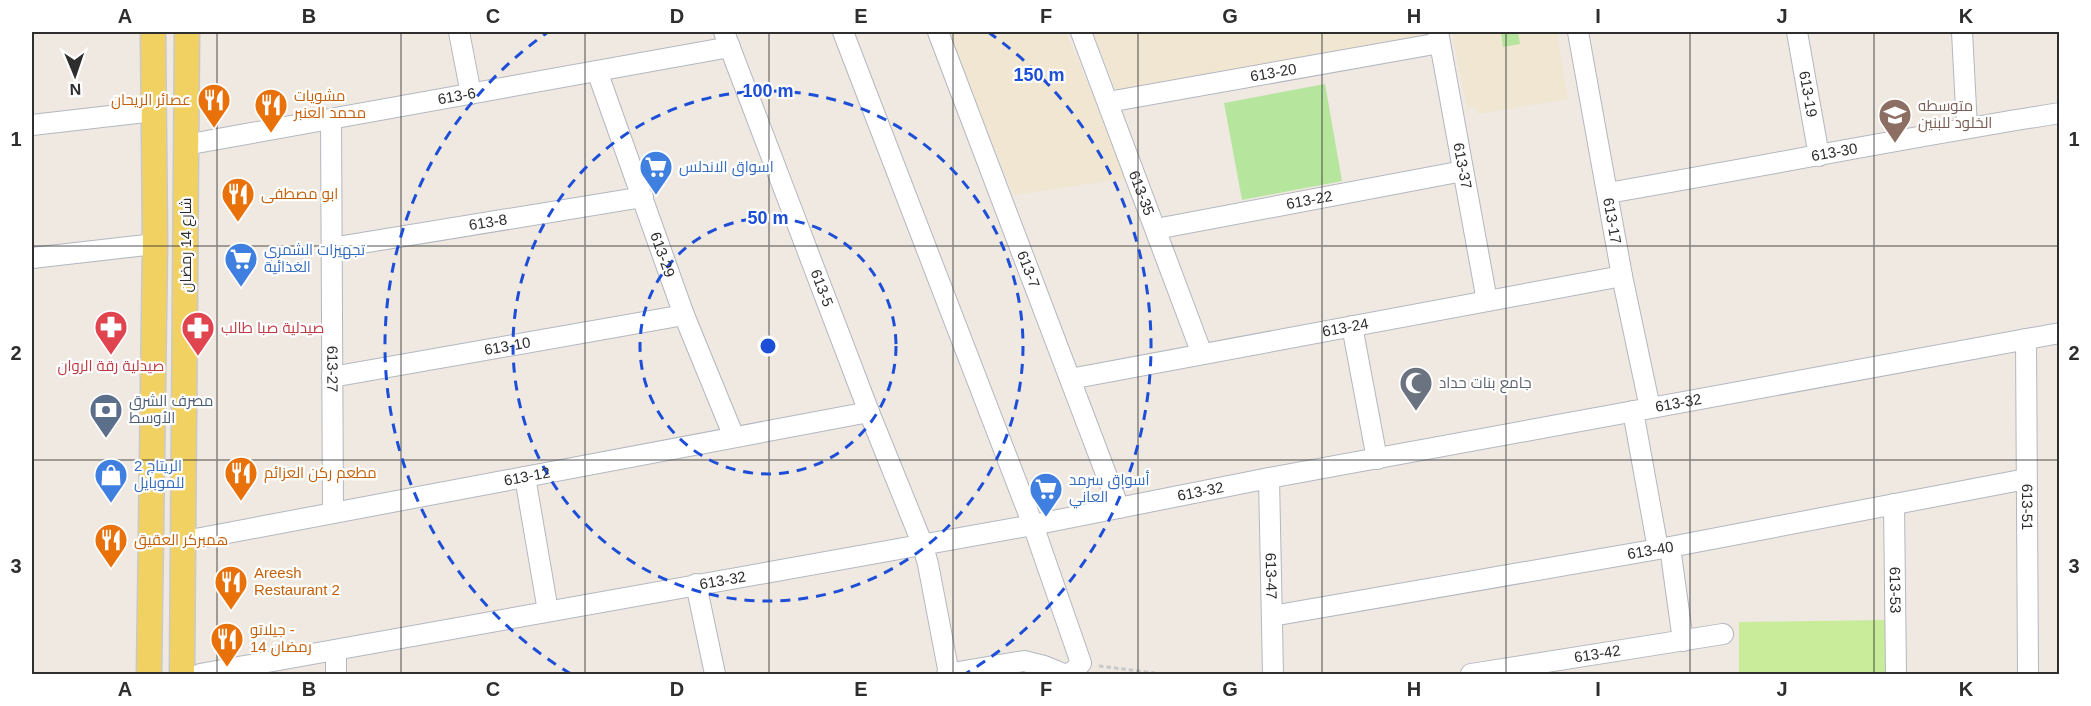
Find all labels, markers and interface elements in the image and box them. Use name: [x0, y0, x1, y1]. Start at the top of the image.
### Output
text: A: [118, 5, 132, 27]
text: B: [302, 5, 316, 27]
text: C: [486, 5, 500, 27]
text: D: [670, 5, 684, 27]
text: E: [854, 5, 868, 27]
text: F: [1040, 5, 1052, 27]
text: G: [1222, 5, 1238, 27]
text: H: [1407, 5, 1421, 27]
text: I: [1595, 5, 1601, 27]
text: J: [1776, 5, 1788, 27]
text: K: [1959, 5, 1974, 27]
north arrow: [45, 45, 105, 105]
street label: 613-20: [1249, 60, 1298, 85]
text: 150 m: [1013, 65, 1065, 85]
street label: 613-19: [1796, 69, 1821, 118]
text: N: [69, 81, 82, 98]
text: 100 m: [742, 81, 794, 101]
restaurant icon: عصائر الريحان: [196, 82, 232, 129]
street label: 613-6: [436, 84, 477, 107]
restaurant icon: مشويات محمد العنبر: [253, 87, 289, 134]
place label: مشويات محمد العنبر: [293, 87, 366, 122]
place label: عصائر الريحان: [111, 91, 191, 110]
school or university icon: متوسطه الخلود للبنين: [1877, 97, 1913, 144]
place label: متوسطه الخلود للبنين: [1918, 97, 1992, 133]
text: 1: [10, 128, 22, 150]
text: 1: [2068, 128, 2080, 150]
street label: 613-30: [1810, 139, 1859, 164]
street label: 613-37: [1450, 141, 1475, 190]
supermarket icon: اسواق الاندلس: [638, 149, 674, 196]
place label: اسواق الاندلس: [679, 158, 774, 177]
street label: 613-35: [1126, 168, 1158, 218]
restaurant icon: ابو مصطفى: [220, 176, 256, 223]
place label: ابو مصطفى: [261, 185, 338, 204]
street label: 613-22: [1285, 187, 1334, 212]
street label: 613-17: [1600, 196, 1625, 245]
street label: شارع 14 رمضان: [177, 198, 197, 292]
text: 50 m: [747, 208, 789, 228]
street label: 613-8: [468, 210, 508, 233]
street label: 613-29: [647, 230, 679, 279]
supermarket icon: تجهيزات الشمري الغذائية: [223, 241, 259, 288]
place label: تجهيزات الشمري الغذائية: [264, 241, 365, 275]
street label: 613-7: [1014, 248, 1044, 290]
street label: 613-5: [807, 267, 837, 309]
pharmacy icon: صيدلية رقة الروان: [93, 309, 129, 356]
pharmacy icon: صيدلية صبا طالب: [180, 310, 216, 357]
street label: 613-24: [1321, 315, 1370, 340]
place label: صيدلية صبا طالب: [221, 319, 324, 336]
street label: 613-10: [483, 333, 532, 358]
centre of rings: [758, 336, 778, 356]
text: 2: [10, 342, 22, 364]
text: 2: [2068, 342, 2080, 364]
street label: 613-27: [324, 346, 341, 392]
place label: صيدلية رقة الروان: [58, 357, 164, 376]
mosque icon: جامع بنات حداد: [1398, 365, 1434, 412]
place label: جامع بنات حداد: [1439, 374, 1532, 394]
street label: 613-32: [1654, 390, 1703, 415]
bank icon: مصرف الشرق الأوسط: [88, 392, 124, 439]
place label: مصرف الشرق الأوسط: [129, 392, 213, 427]
restaurant icon: مطعم ركن العزائم: [223, 455, 259, 502]
shop icon: الريتاج 2 للموبايل: [93, 457, 129, 504]
place label: الريتاج 2 للموبايل: [134, 457, 184, 493]
street label: 613-12: [502, 463, 551, 489]
place label: مطعم ركن العزائم: [264, 464, 377, 483]
place label: أسواق سرمد العاني: [1069, 470, 1150, 509]
supermarket icon: أسواق سرمد العاني: [1028, 471, 1064, 518]
street label: 613-32: [1176, 478, 1225, 504]
street label: 613-51: [2019, 484, 2036, 530]
restaurant icon: همبركر العقيق: [93, 522, 129, 569]
place label: همبركر العقيق: [134, 531, 228, 550]
street label: 613-40: [1626, 538, 1675, 562]
street label: 613-47: [1263, 552, 1280, 599]
text: 3: [10, 555, 22, 577]
text: 3: [2068, 555, 2080, 577]
restaurant icon: Areesh Restaurant 2: [213, 564, 249, 611]
place label: Areesh Restaurant 2: [254, 564, 340, 598]
street label: 613-53: [1887, 567, 1904, 613]
street label: 613-32: [698, 568, 747, 592]
restaurant icon: جيلاتو - 14 رمضان: [209, 621, 245, 668]
place label: جيلاتو - 14 رمضان: [250, 621, 312, 657]
street label: 613-42: [1573, 641, 1622, 665]
text: A: [118, 678, 132, 700]
text: B: [302, 678, 316, 700]
text: C: [486, 678, 500, 700]
text: D: [670, 678, 684, 700]
text: E: [854, 678, 868, 700]
text: F: [1040, 678, 1052, 700]
text: G: [1222, 678, 1238, 700]
text: H: [1407, 678, 1421, 700]
text: I: [1595, 678, 1601, 700]
text: J: [1776, 678, 1788, 700]
text: K: [1959, 678, 1974, 700]

